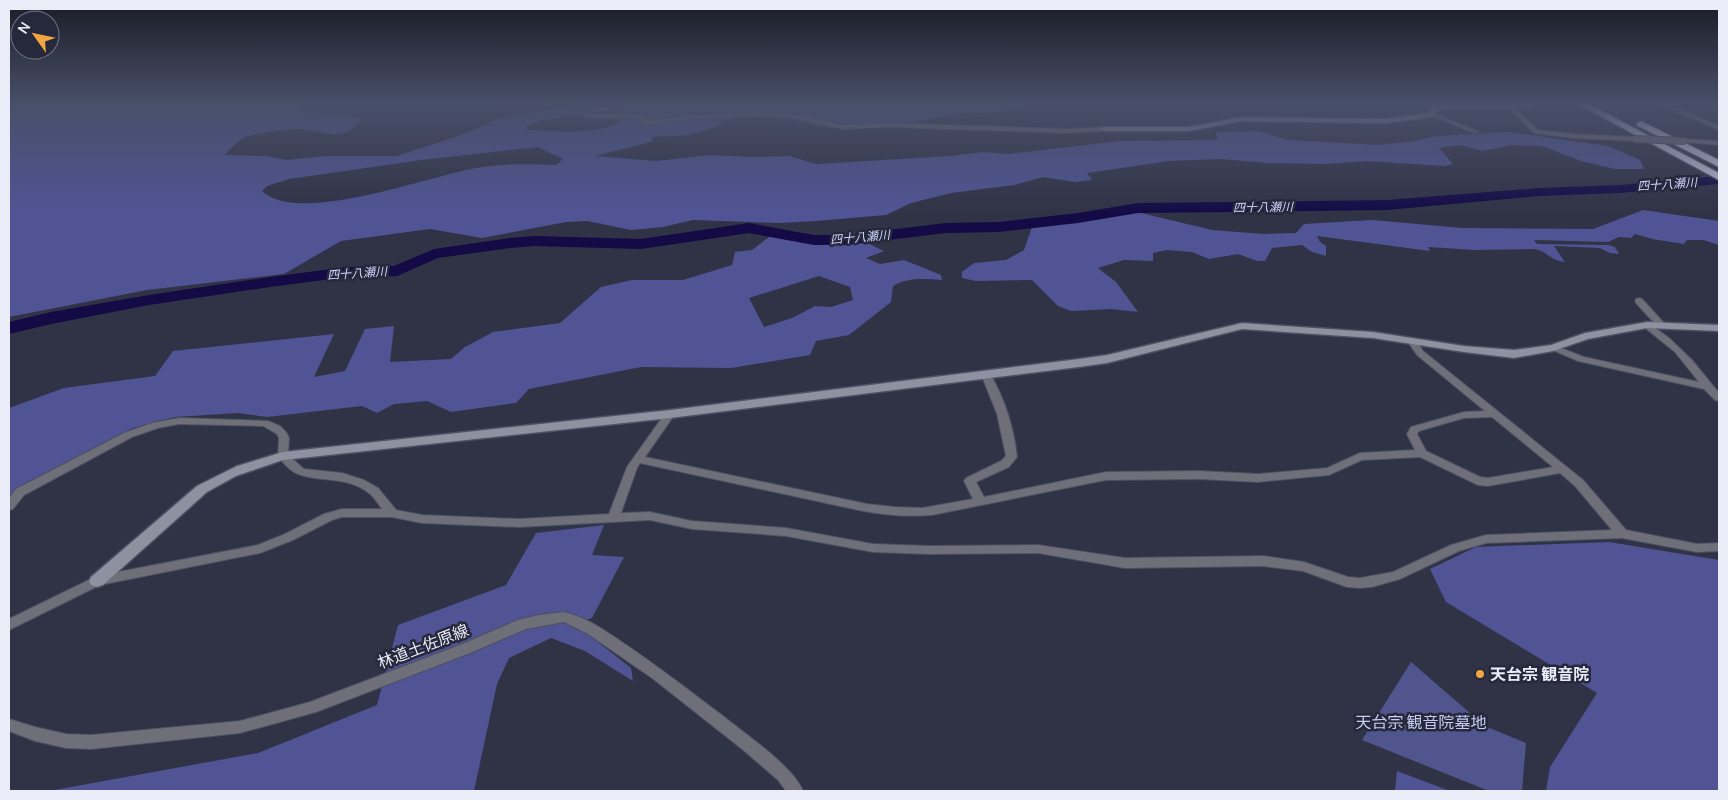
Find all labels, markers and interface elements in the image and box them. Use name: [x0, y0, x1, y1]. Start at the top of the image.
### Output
north arrow: [10, 10, 60, 60]
text: N: [13, 18, 34, 37]
water label: 四十八瀬川: [1636, 173, 1700, 195]
water label: 四十八瀬川: [1233, 198, 1295, 216]
water label: 四十八瀬川: [829, 226, 893, 248]
water label: 四十八瀬川: [326, 262, 390, 284]
street label: 林道土佐原線: [374, 619, 472, 673]
place label: 天台宗 観音院: [1490, 663, 1589, 685]
marker: 天台宗 観音院: [1474, 668, 1486, 680]
park label: 天台宗 観音院墓地: [1355, 711, 1487, 733]

